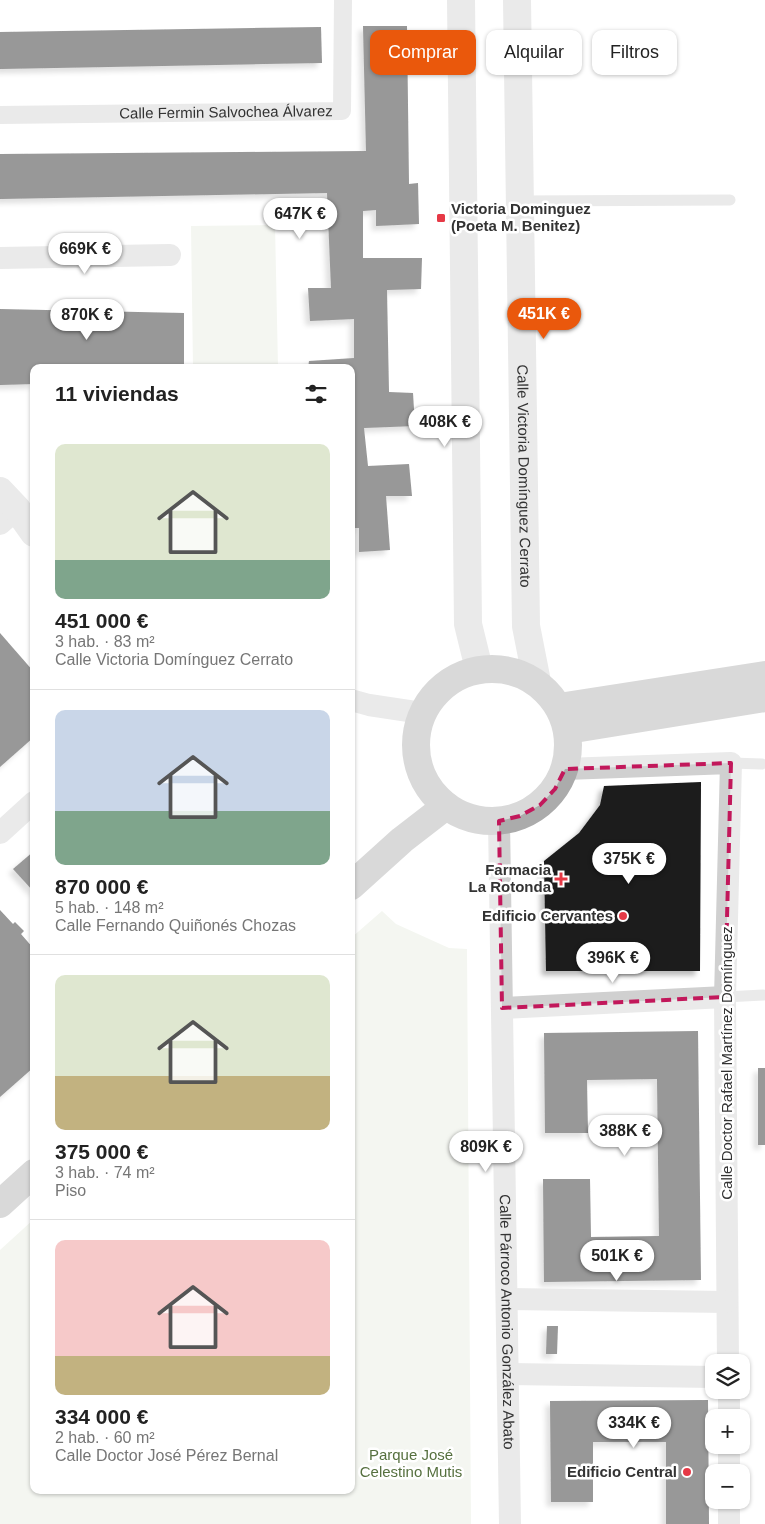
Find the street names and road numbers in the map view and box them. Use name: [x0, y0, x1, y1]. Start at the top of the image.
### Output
street label: Calle Fermin Salvochea Álvarez: [119, 102, 333, 122]
street label: Calle Victoria Domínguez Cerrato: [514, 364, 534, 588]
street label: Calle Doctor Rafael Martínez Domínguez: [718, 926, 735, 1200]
street label: Calle Párroco Antonio González Abato: [497, 1194, 518, 1450]

